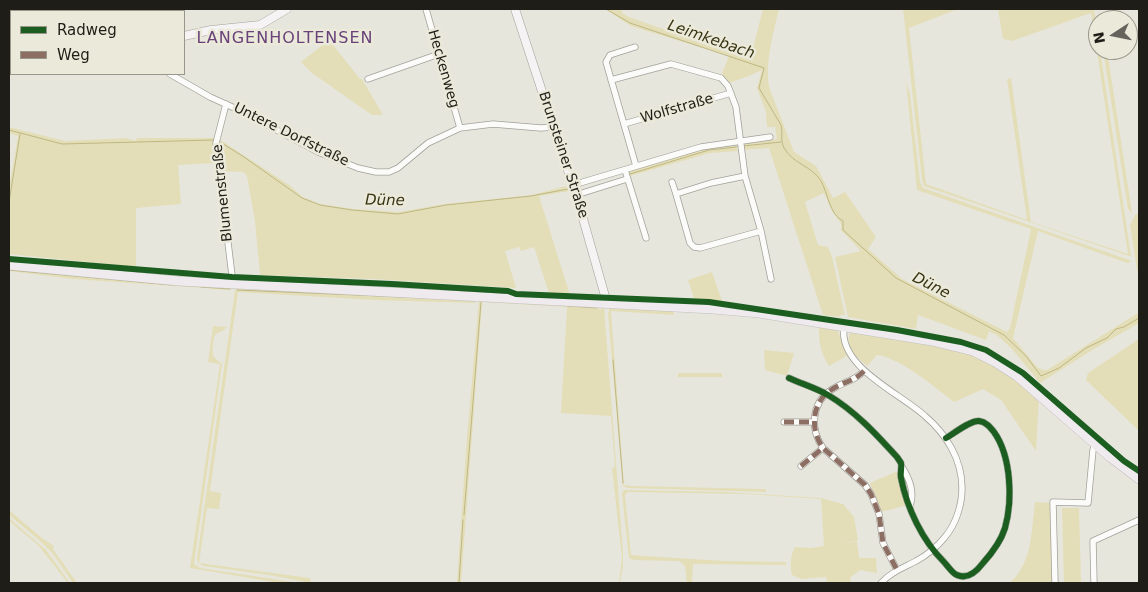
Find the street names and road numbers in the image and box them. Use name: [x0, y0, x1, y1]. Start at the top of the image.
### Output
street label: Heckenweg: [424, 28, 462, 110]
street label: Brunsteiner Straße: [535, 90, 591, 220]
street label: Wolfstraße: [639, 91, 715, 127]
street label: Untere Dorfstraße: [231, 100, 351, 170]
street label: Blumenstraße: [210, 143, 236, 243]

